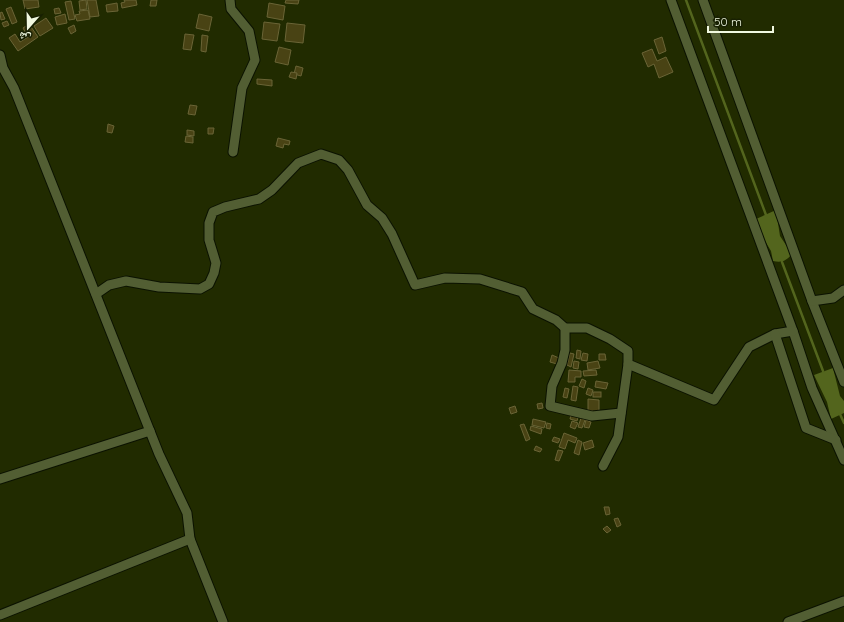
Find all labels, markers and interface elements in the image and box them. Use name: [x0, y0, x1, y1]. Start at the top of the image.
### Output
north arrow: [8, 8, 48, 48]
scale bar: [708, 8, 773, 34]
text: 50 m: [714, 14, 742, 29]
text: ش: [16, 28, 33, 46]

